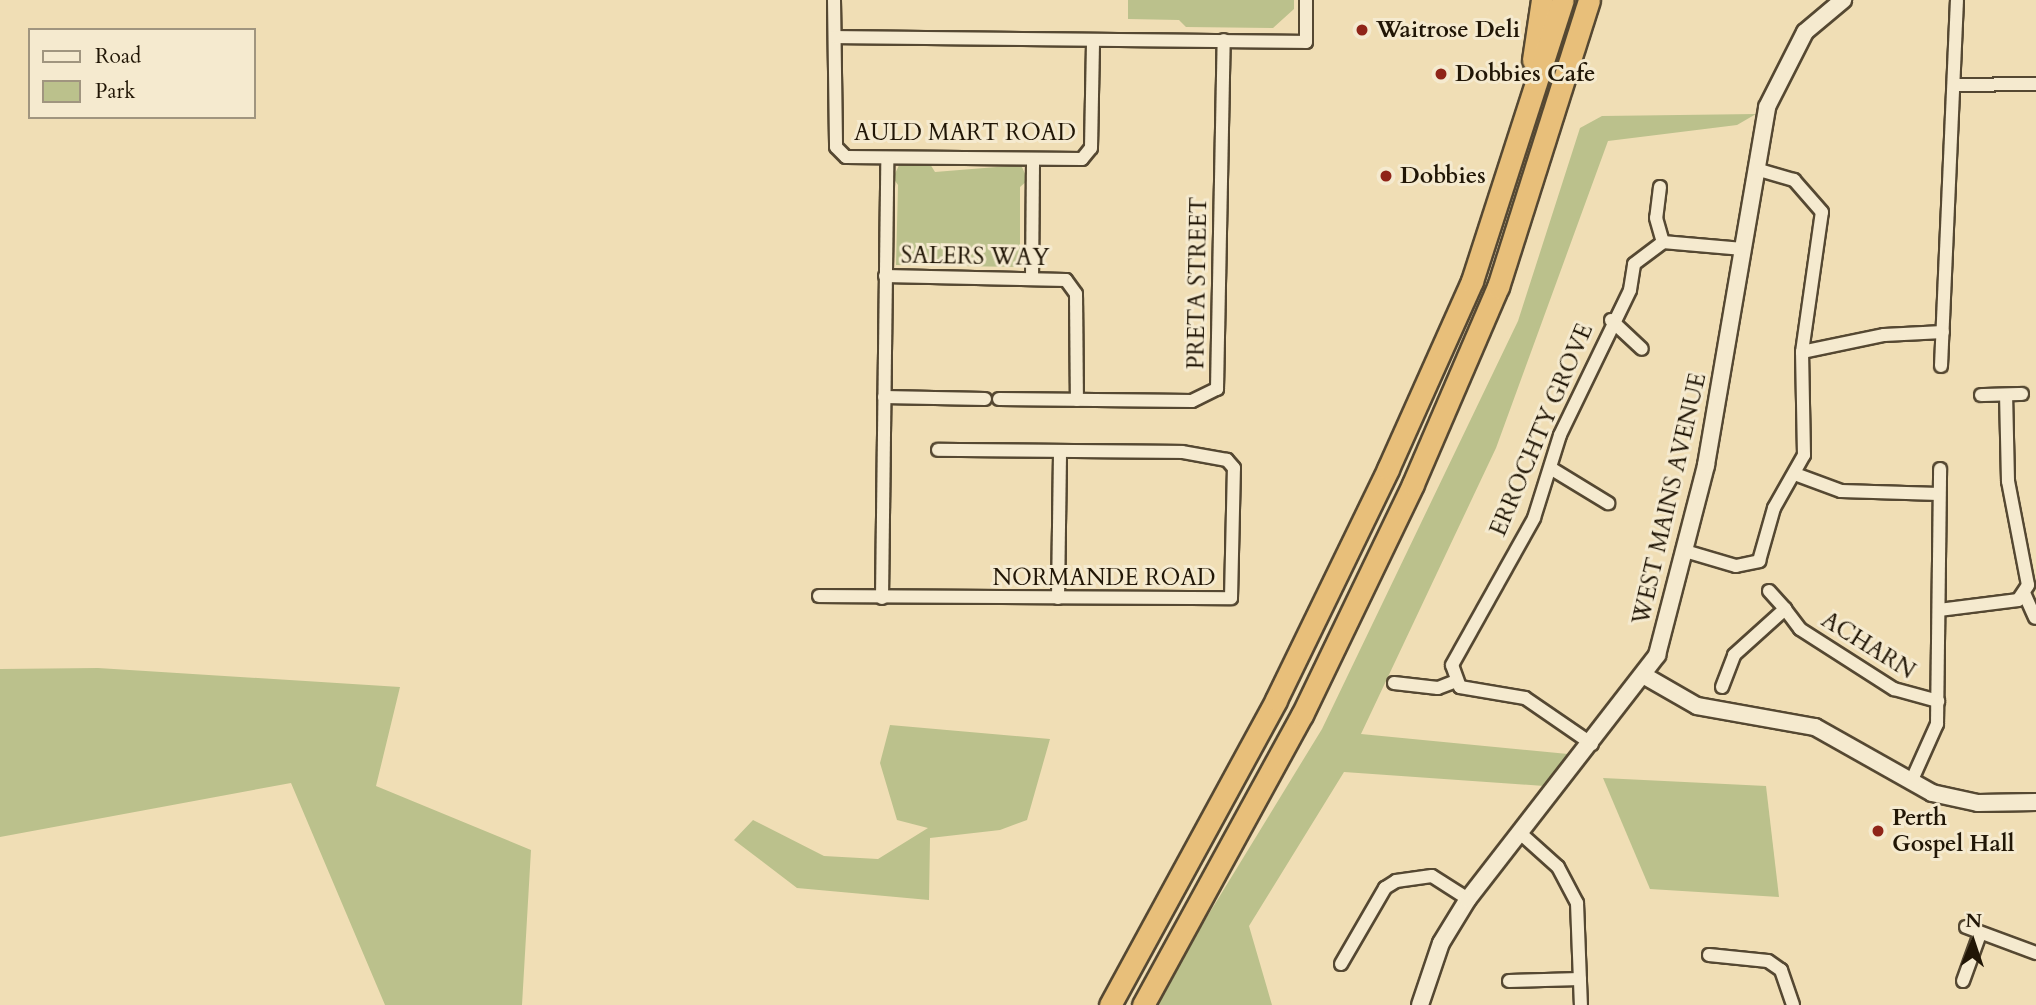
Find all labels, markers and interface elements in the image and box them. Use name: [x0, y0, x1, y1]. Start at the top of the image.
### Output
place label: Waitrose Deli: [1376, 16, 1520, 44]
marker: Waitrose Deli: [1354, 22, 1370, 38]
legend: [28, 28, 256, 119]
text: Road: [95, 42, 141, 71]
place label: Dobbies Cafe: [1455, 60, 1595, 88]
marker: Dobbies Cafe: [1433, 66, 1449, 82]
text: Park: [95, 77, 135, 106]
street label: AULD MART ROAD: [854, 119, 1076, 147]
place label: Dobbies: [1400, 162, 1486, 190]
marker: Dobbies: [1378, 168, 1394, 184]
street label: PRETA STREET: [1183, 196, 1213, 370]
street label: SALERS WAY: [900, 242, 1050, 272]
street label: ERROCHTY GROVE: [1485, 320, 1599, 540]
street label: WEST MAINS AVENUE: [1628, 370, 1712, 628]
street label: NORMANDE ROAD: [992, 564, 1216, 592]
street label: ACHARN: [1816, 606, 1920, 686]
place label: Perth Gospel Hall: [1892, 804, 2014, 858]
marker: Perth Gospel Hall: [1870, 823, 1886, 839]
north arrow: [1938, 907, 2008, 977]
text: N: [1965, 908, 1982, 934]

